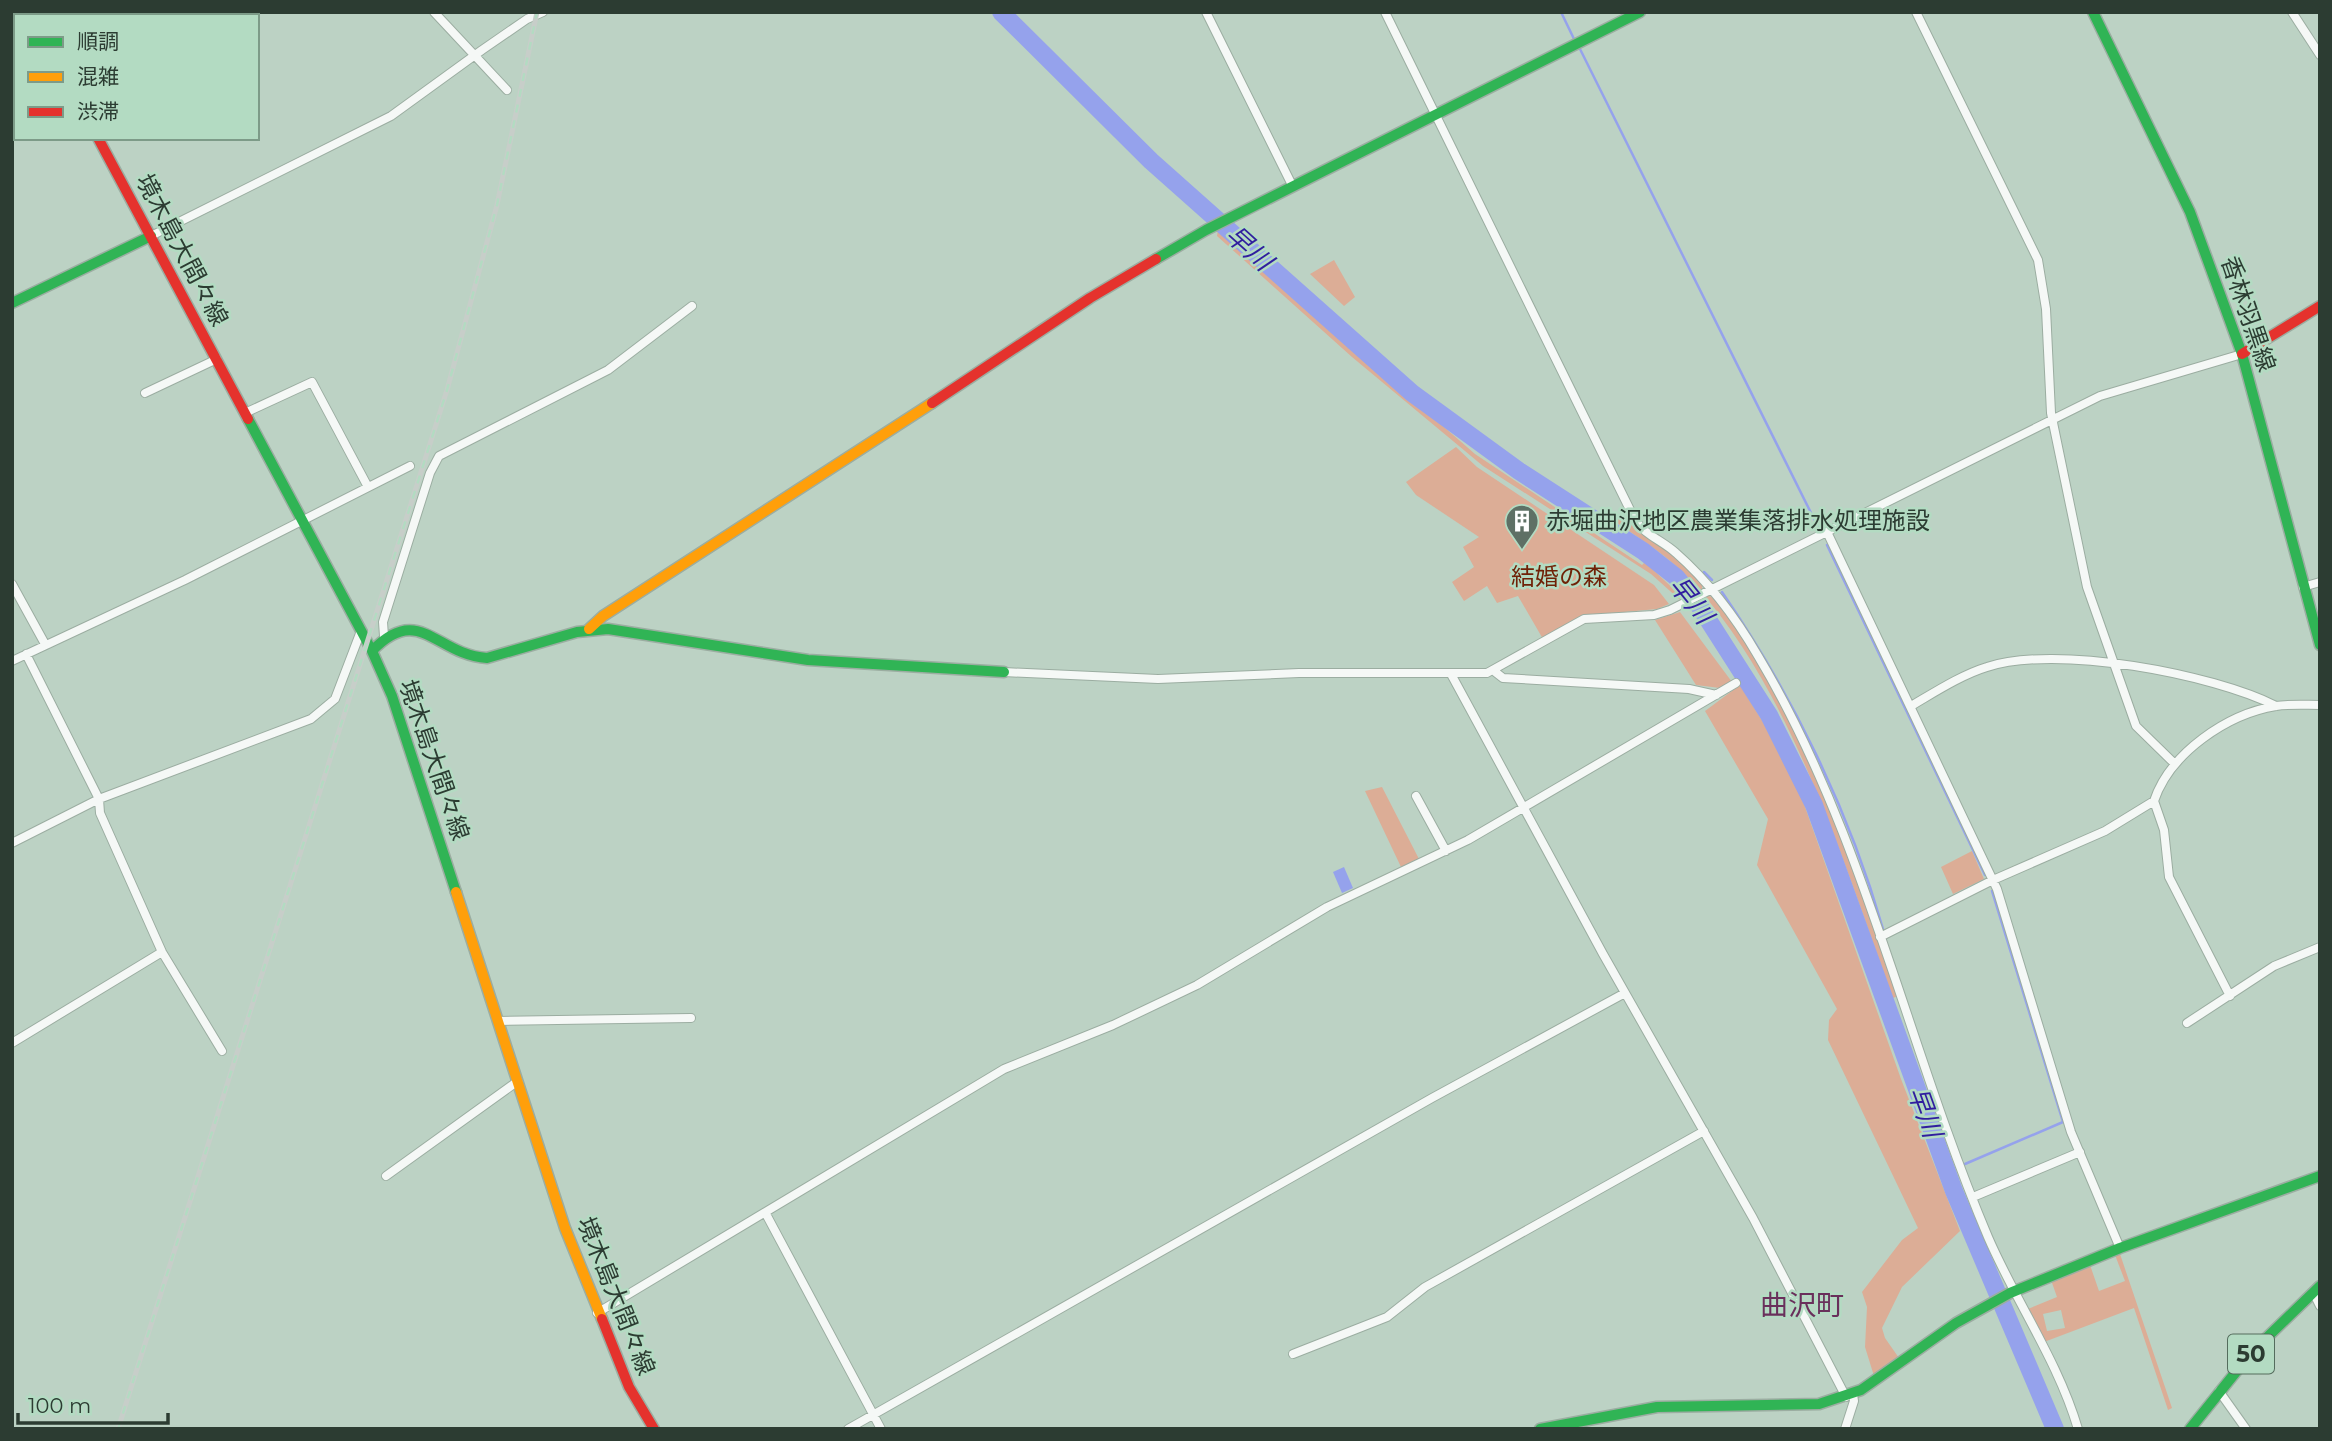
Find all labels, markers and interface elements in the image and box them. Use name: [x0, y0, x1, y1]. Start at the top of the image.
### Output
legend: [14, 14, 259, 140]
text: 順調: [77, 29, 119, 54]
text: 混雑: [77, 64, 119, 89]
text: 渋滞: [77, 99, 119, 124]
street label: 境木島大間々線: [130, 169, 235, 331]
water label: 早川: [1219, 219, 1281, 279]
street label: 香林羽黒線: [2215, 252, 2282, 375]
building icon: 赤堀曲沢地区農業集落排水処理施設: [1503, 502, 1541, 551]
place label: 赤堀曲沢地区農業集落排水処理施設: [1546, 506, 1930, 535]
park label: 結婚の森: [1511, 562, 1607, 591]
water label: 早川: [1662, 570, 1722, 633]
street label: 境木島大間々線: [393, 676, 476, 844]
water label: 早川: [1901, 1082, 1950, 1145]
street label: 境木島大間々線: [572, 1212, 661, 1379]
district label: 曲沢町: [1760, 1288, 1844, 1322]
road number: 50: [2228, 1334, 2274, 1373]
scale bar: [18, 1382, 168, 1426]
text: 100 m: [28, 1393, 91, 1418]

